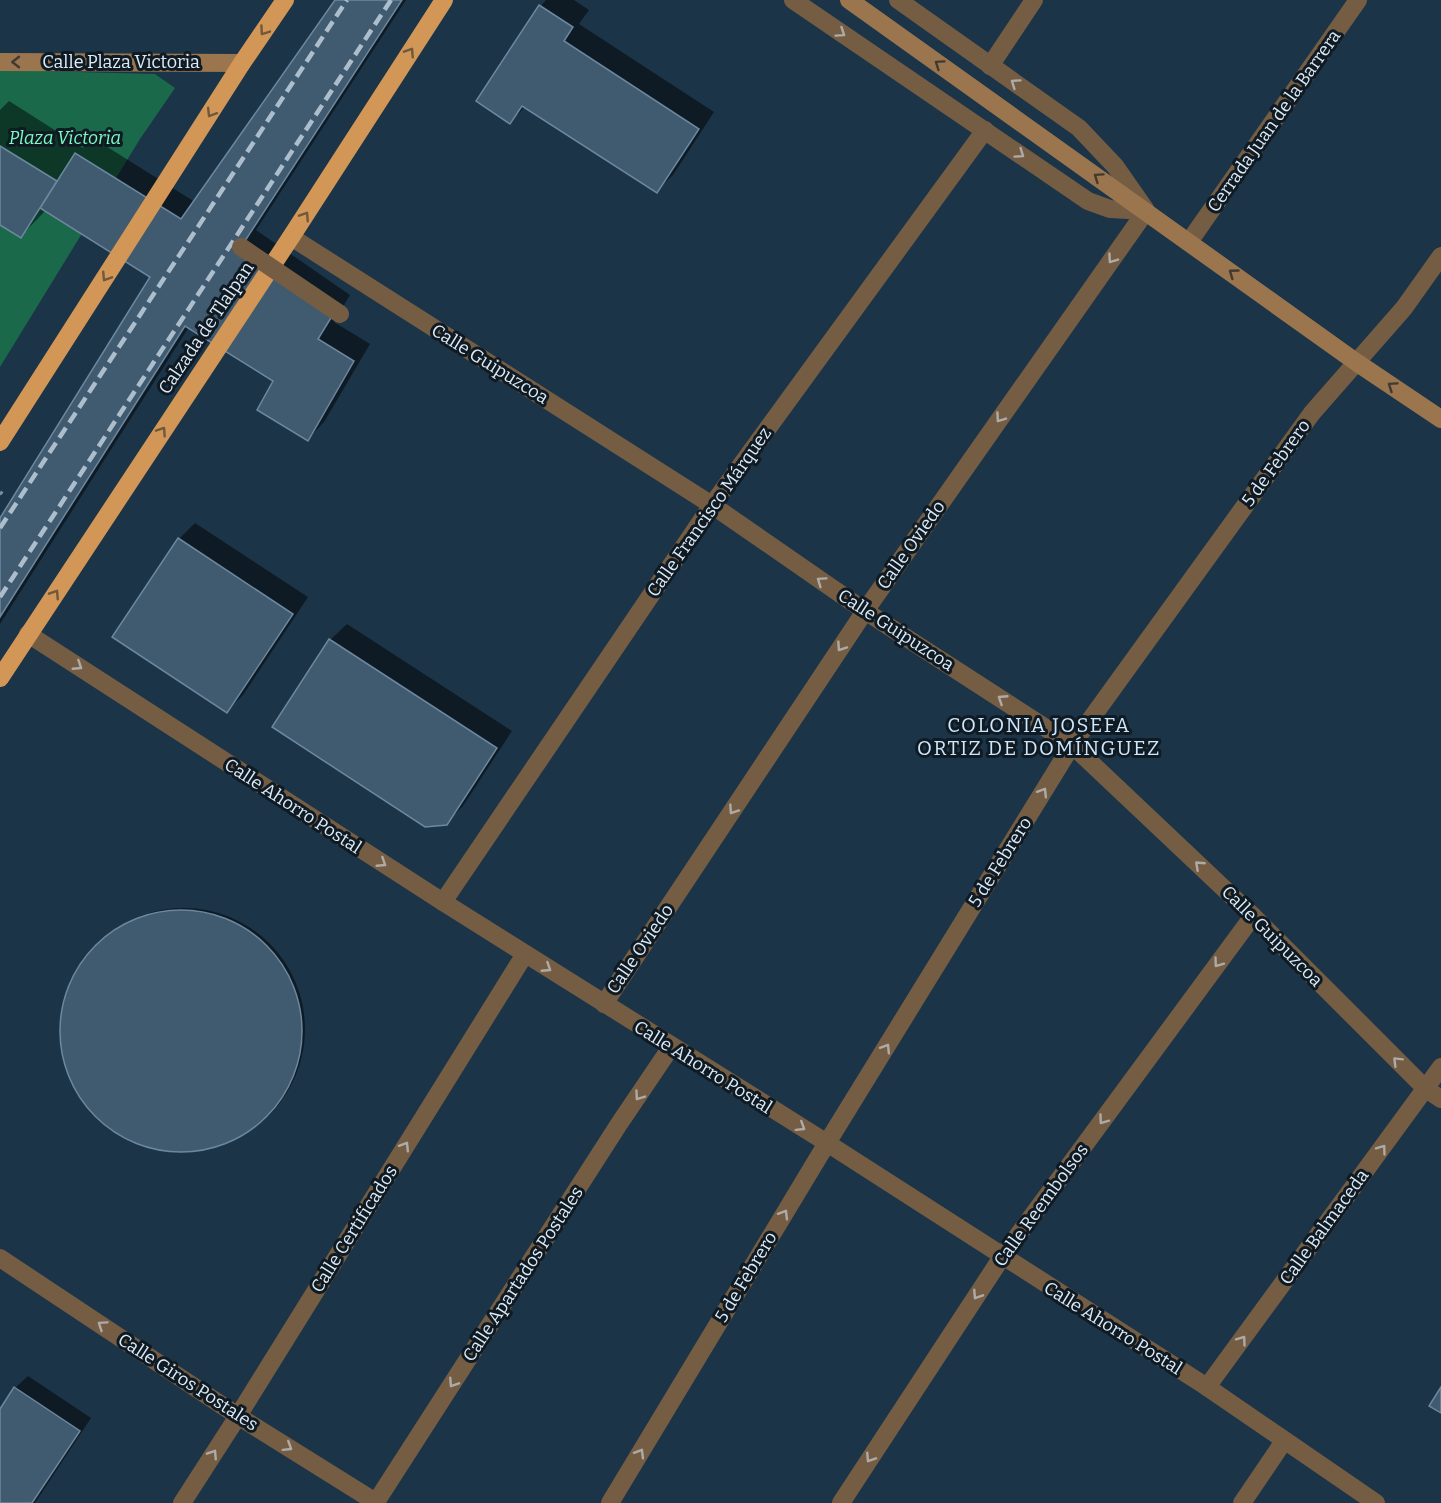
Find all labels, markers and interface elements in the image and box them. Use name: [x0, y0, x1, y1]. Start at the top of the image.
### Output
one-way arrow: [260, 25, 271, 36]
one-way arrow: [835, 26, 846, 37]
street label: Cerrada Juan de la Barrera: [1203, 26, 1345, 216]
one-way arrow: [403, 48, 414, 59]
street label: Calle Plaza Victoria: [42, 51, 200, 73]
one-way arrow: [11, 56, 20, 68]
one-way arrow: [935, 60, 946, 71]
one-way arrow: [1011, 79, 1022, 90]
one-way arrow: [208, 106, 219, 117]
park label: Plaza Victoria: [9, 127, 121, 149]
one-way arrow: [1013, 147, 1024, 158]
one-way arrow: [1094, 173, 1105, 184]
one-way arrow: [297, 212, 309, 222]
one-way arrow: [1108, 252, 1119, 263]
street label: Calzada de Tlalpan: [154, 257, 259, 398]
one-way arrow: [1229, 270, 1240, 281]
one-way arrow: [102, 271, 114, 281]
street label: Calle Guipuzcoa: [427, 319, 553, 409]
one-way arrow: [1388, 382, 1399, 393]
one-way arrow: [996, 412, 1007, 423]
street label: 5 de Febrero: [1237, 415, 1315, 511]
street label: Calle Francisco Márquez: [642, 423, 776, 601]
one-way arrow: [155, 427, 166, 438]
street label: Calle Oviedo: [872, 496, 950, 594]
one-way arrow: [817, 577, 828, 588]
street label: Calle Guipuzcoa: [834, 584, 958, 676]
one-way arrow: [48, 590, 59, 601]
one-way arrow: [837, 641, 848, 652]
one-way arrow: [71, 659, 82, 670]
one-way arrow: [998, 695, 1008, 707]
district label: COLONIA JOSEFA ORTIZ DE DOMÍNGUEZ: [917, 713, 1161, 760]
street label: Calle Ahorro Postal: [220, 753, 366, 859]
one-way arrow: [1036, 788, 1048, 798]
one-way arrow: [729, 803, 740, 814]
street label: 5 de Febrero: [964, 813, 1036, 911]
one-way arrow: [376, 856, 387, 867]
one-way arrow: [1195, 861, 1206, 872]
street label: Calle Guipuzcoa: [1217, 881, 1327, 991]
street label: Calle Oviedo: [602, 900, 678, 998]
one-way arrow: [1215, 956, 1226, 967]
one-way arrow: [540, 961, 551, 972]
street label: Calle Ahorro Postal: [630, 1016, 776, 1118]
one-way arrow: [878, 1044, 890, 1054]
one-way arrow: [1394, 1057, 1405, 1068]
one-way arrow: [635, 1089, 646, 1100]
one-way arrow: [1099, 1113, 1110, 1124]
one-way arrow: [795, 1120, 805, 1132]
street label: Calle Reembolsos: [989, 1139, 1093, 1271]
one-way arrow: [398, 1142, 410, 1152]
one-way arrow: [1375, 1144, 1386, 1155]
street label: Calle Certificados: [306, 1161, 402, 1297]
street label: Calle Balmaceda: [1275, 1165, 1373, 1289]
street label: Calle Apartados Postales: [458, 1182, 588, 1366]
one-way arrow: [777, 1210, 789, 1220]
street label: 5 de Febrero: [710, 1228, 782, 1326]
street label: Calle Ahorro Postal: [1040, 1277, 1186, 1379]
one-way arrow: [973, 1289, 984, 1300]
one-way arrow: [98, 1321, 109, 1332]
street label: Calle Giros Postales: [114, 1328, 262, 1436]
one-way arrow: [1235, 1336, 1246, 1347]
one-way arrow: [448, 1377, 460, 1387]
one-way arrow: [281, 1439, 292, 1450]
one-way arrow: [632, 1449, 644, 1459]
one-way arrow: [206, 1450, 218, 1460]
one-way arrow: [866, 1452, 877, 1463]

